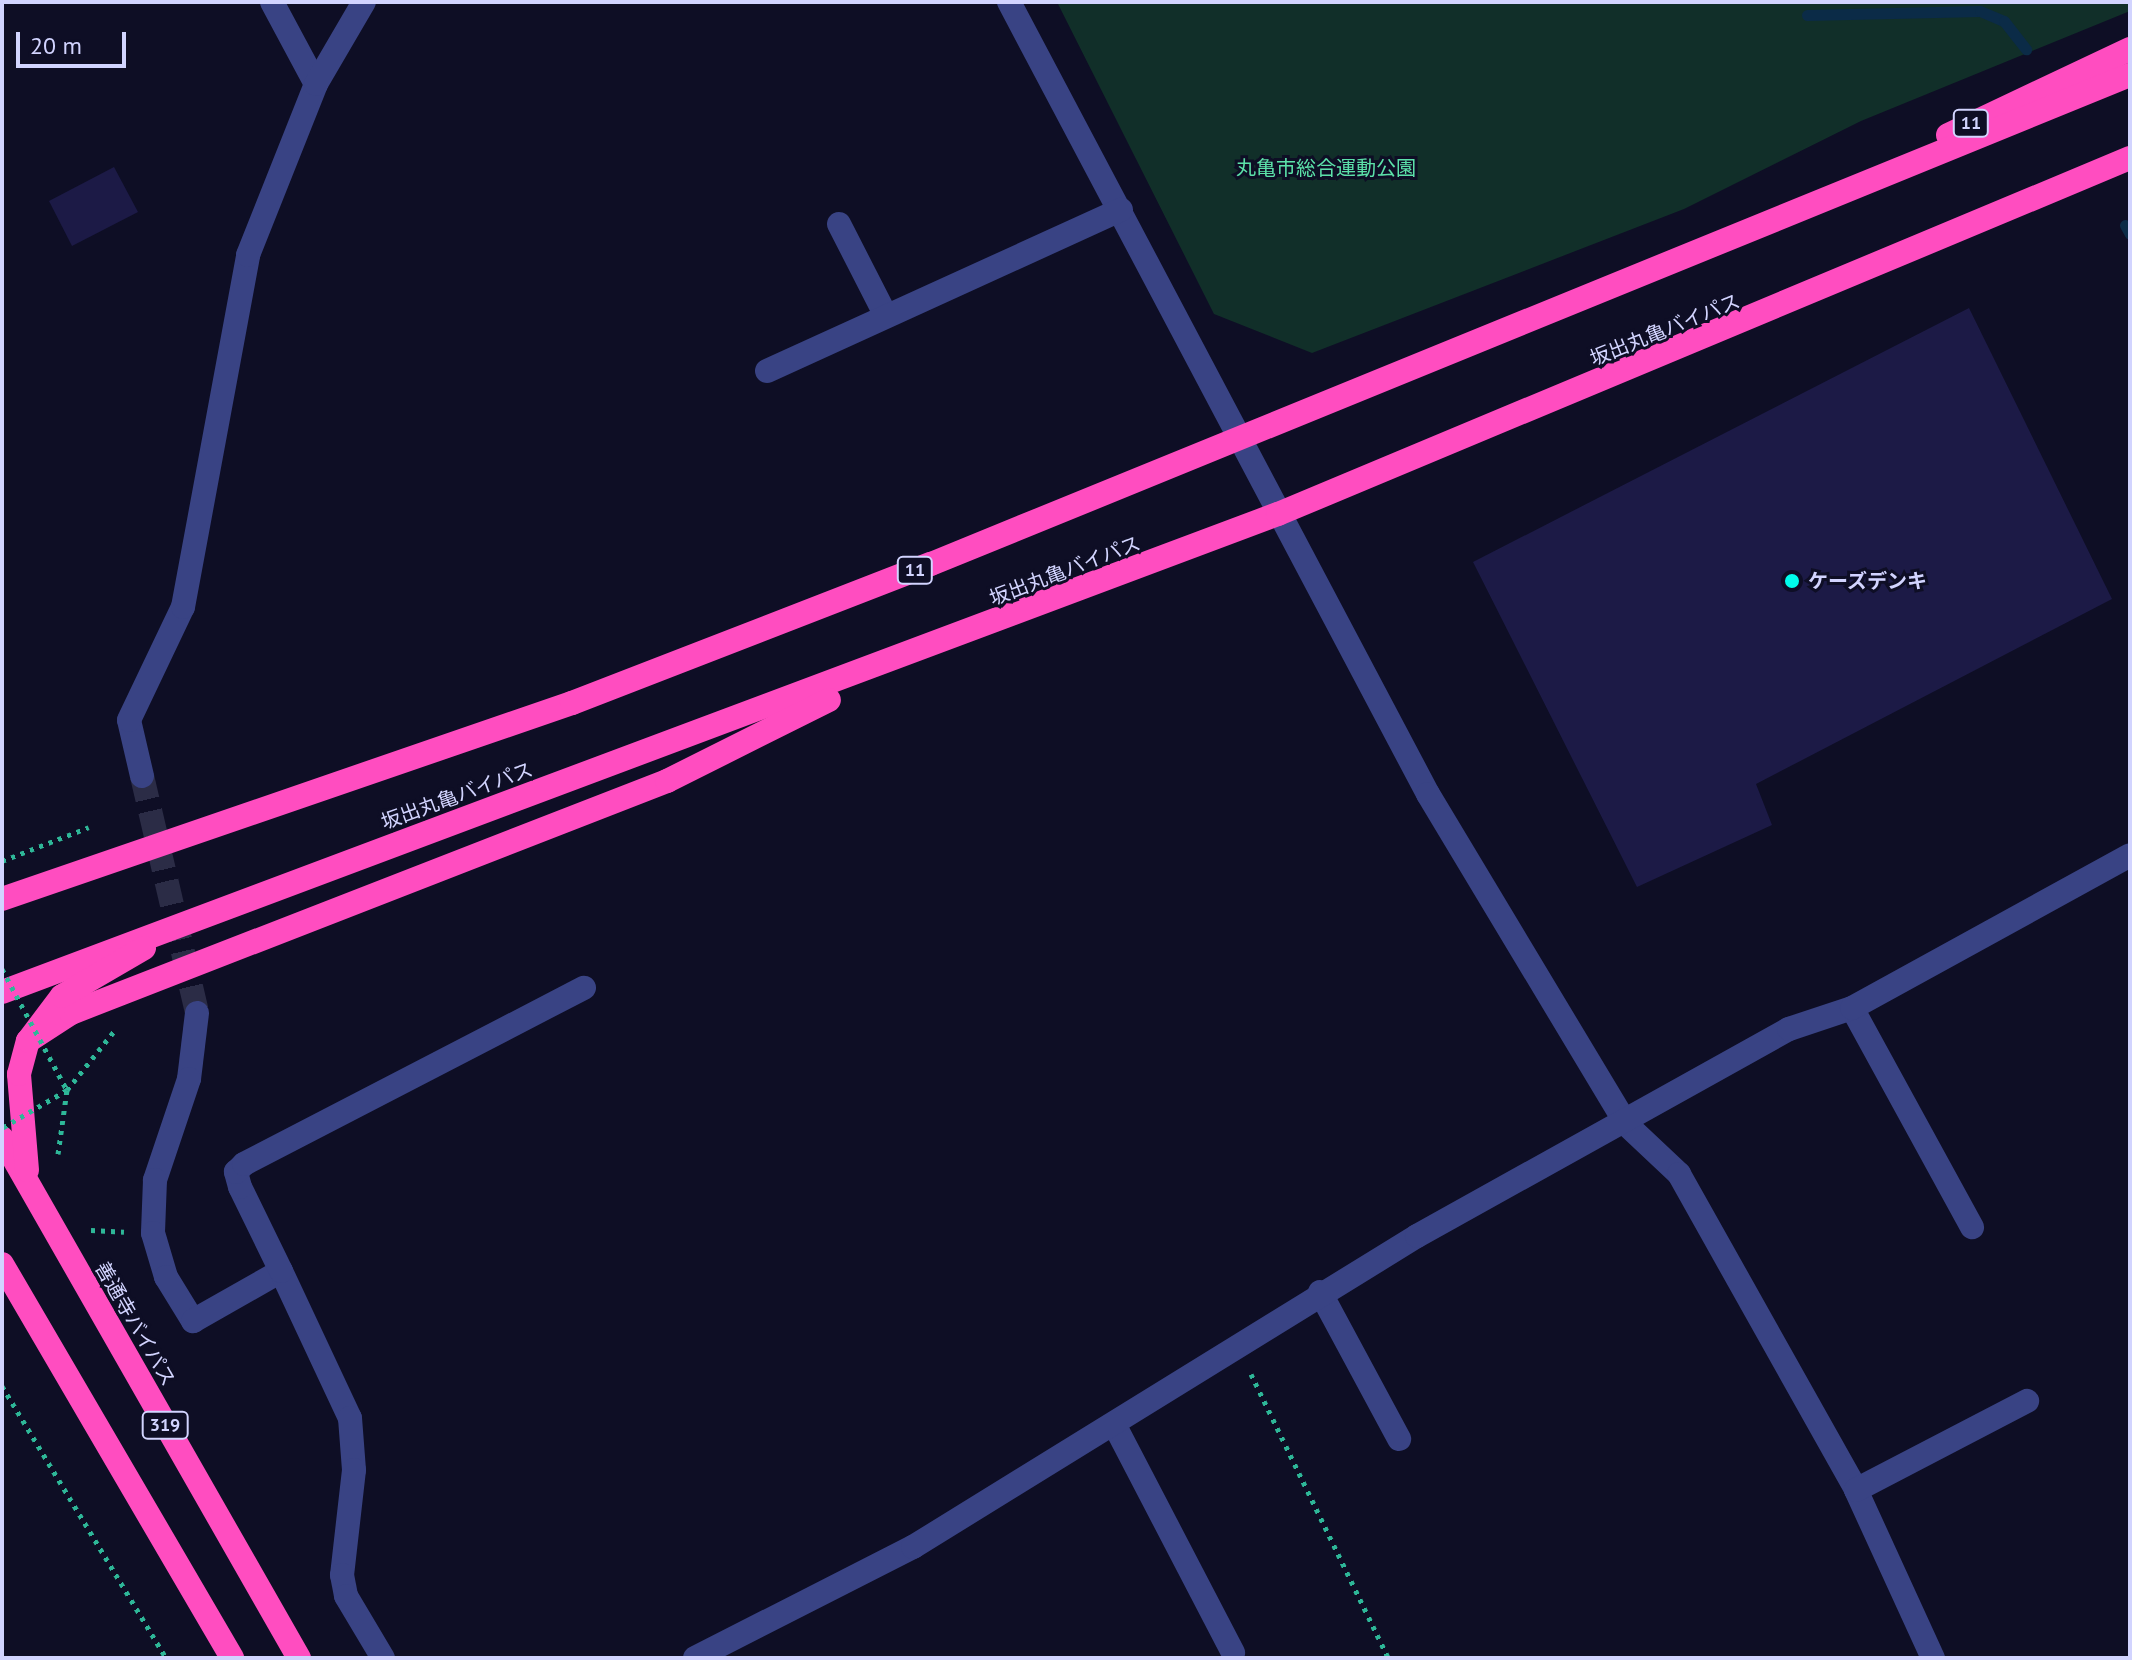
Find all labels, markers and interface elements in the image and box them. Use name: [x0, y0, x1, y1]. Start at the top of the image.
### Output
scale bar: [20, 16, 130, 66]
text: 20 m: [30, 30, 82, 61]
road number: 11: [1951, 109, 1991, 137]
park label: 丸亀市総合運動公園: [1236, 156, 1416, 180]
street label: 坂出丸亀バイパス: [1586, 289, 1744, 371]
street label: 坂出丸亀バイパス: [986, 531, 1144, 611]
road number: 11: [895, 556, 935, 584]
place label: ケーズデンキ: [1808, 569, 1928, 593]
marker: ケーズデンキ: [1783, 572, 1801, 590]
street label: 坂出丸亀バイパス: [378, 757, 536, 835]
street label: 善通寺バイパス: [90, 1257, 180, 1391]
road number: 319: [141, 1411, 189, 1439]

